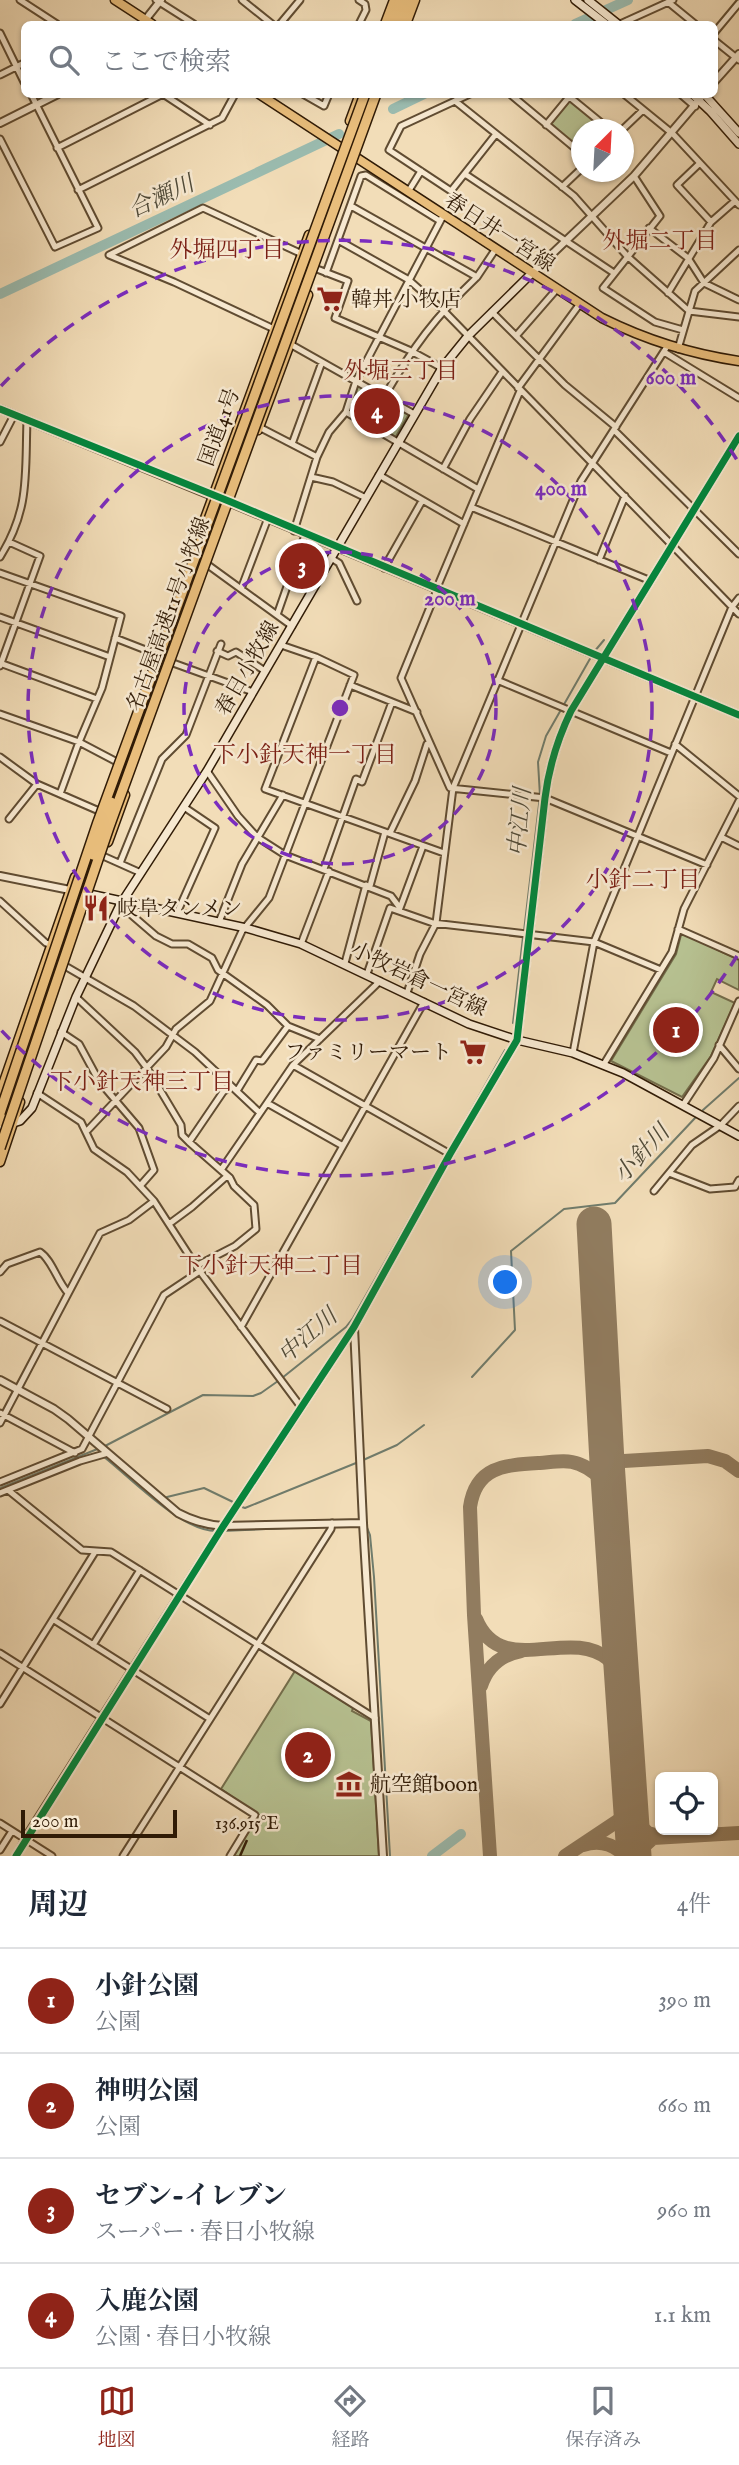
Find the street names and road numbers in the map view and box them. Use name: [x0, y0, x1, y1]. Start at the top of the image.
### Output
street label: 春日井一宮線: [439, 188, 559, 279]
street label: 国道41号: [194, 385, 247, 470]
street label: 名古屋高速11号小牧線: [122, 514, 217, 715]
street label: 春日小牧線: [210, 617, 286, 721]
street label: 小牧岩倉一宮線: [346, 937, 491, 1024]

